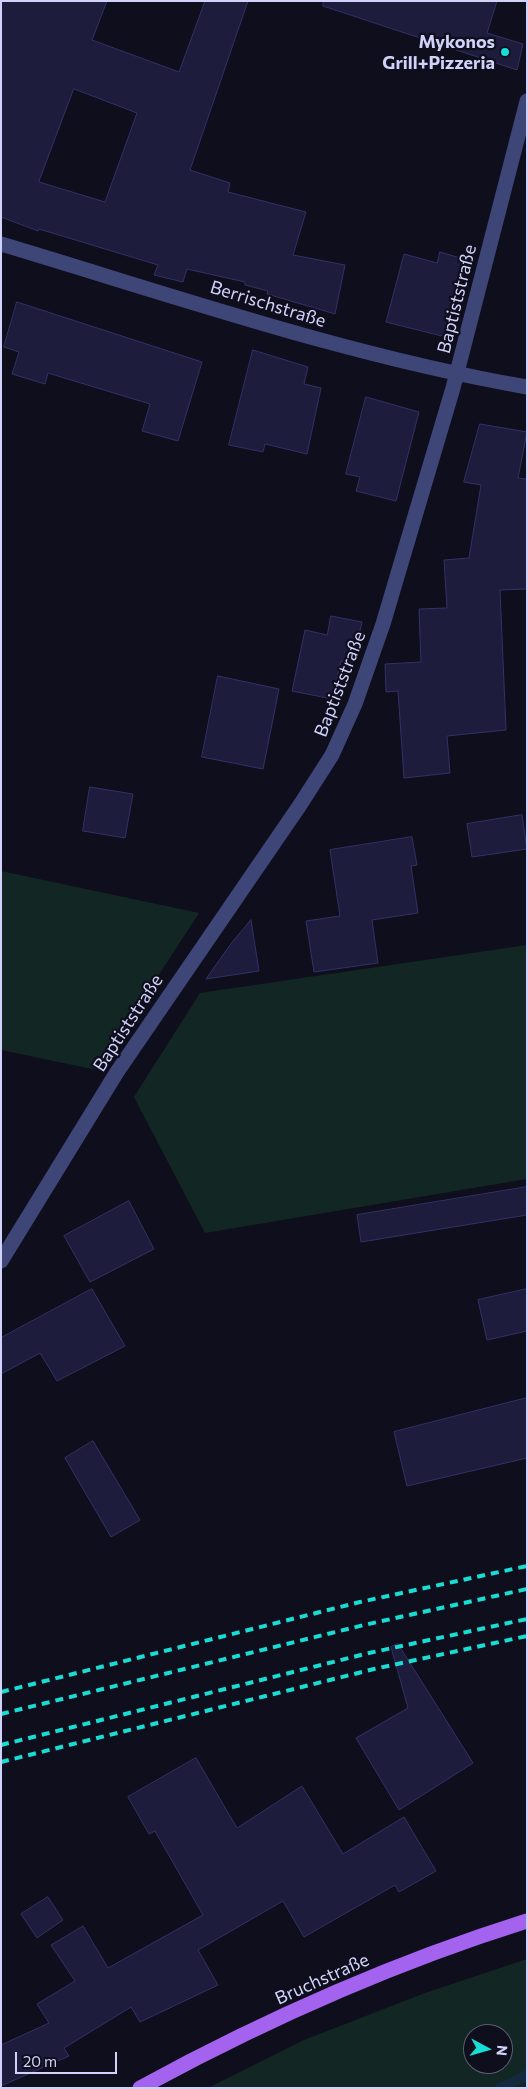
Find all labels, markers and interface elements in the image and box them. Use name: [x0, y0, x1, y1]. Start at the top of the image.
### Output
place label: Mykonos Grill+Pizzeria: [382, 31, 495, 74]
marker: Mykonos Grill+Pizzeria: [499, 46, 511, 58]
street label: Baptiststraße: [433, 242, 481, 356]
street label: Berrischstraße: [208, 276, 328, 332]
street label: Baptiststraße: [310, 628, 370, 740]
street label: Baptiststraße: [89, 970, 167, 1076]
street label: Bruchstraße: [272, 1949, 372, 2009]
north arrow: [463, 2024, 513, 2074]
scale bar: [18, 2042, 120, 2074]
text: N: [493, 2044, 511, 2057]
text: 20 m: [23, 2052, 57, 2070]

